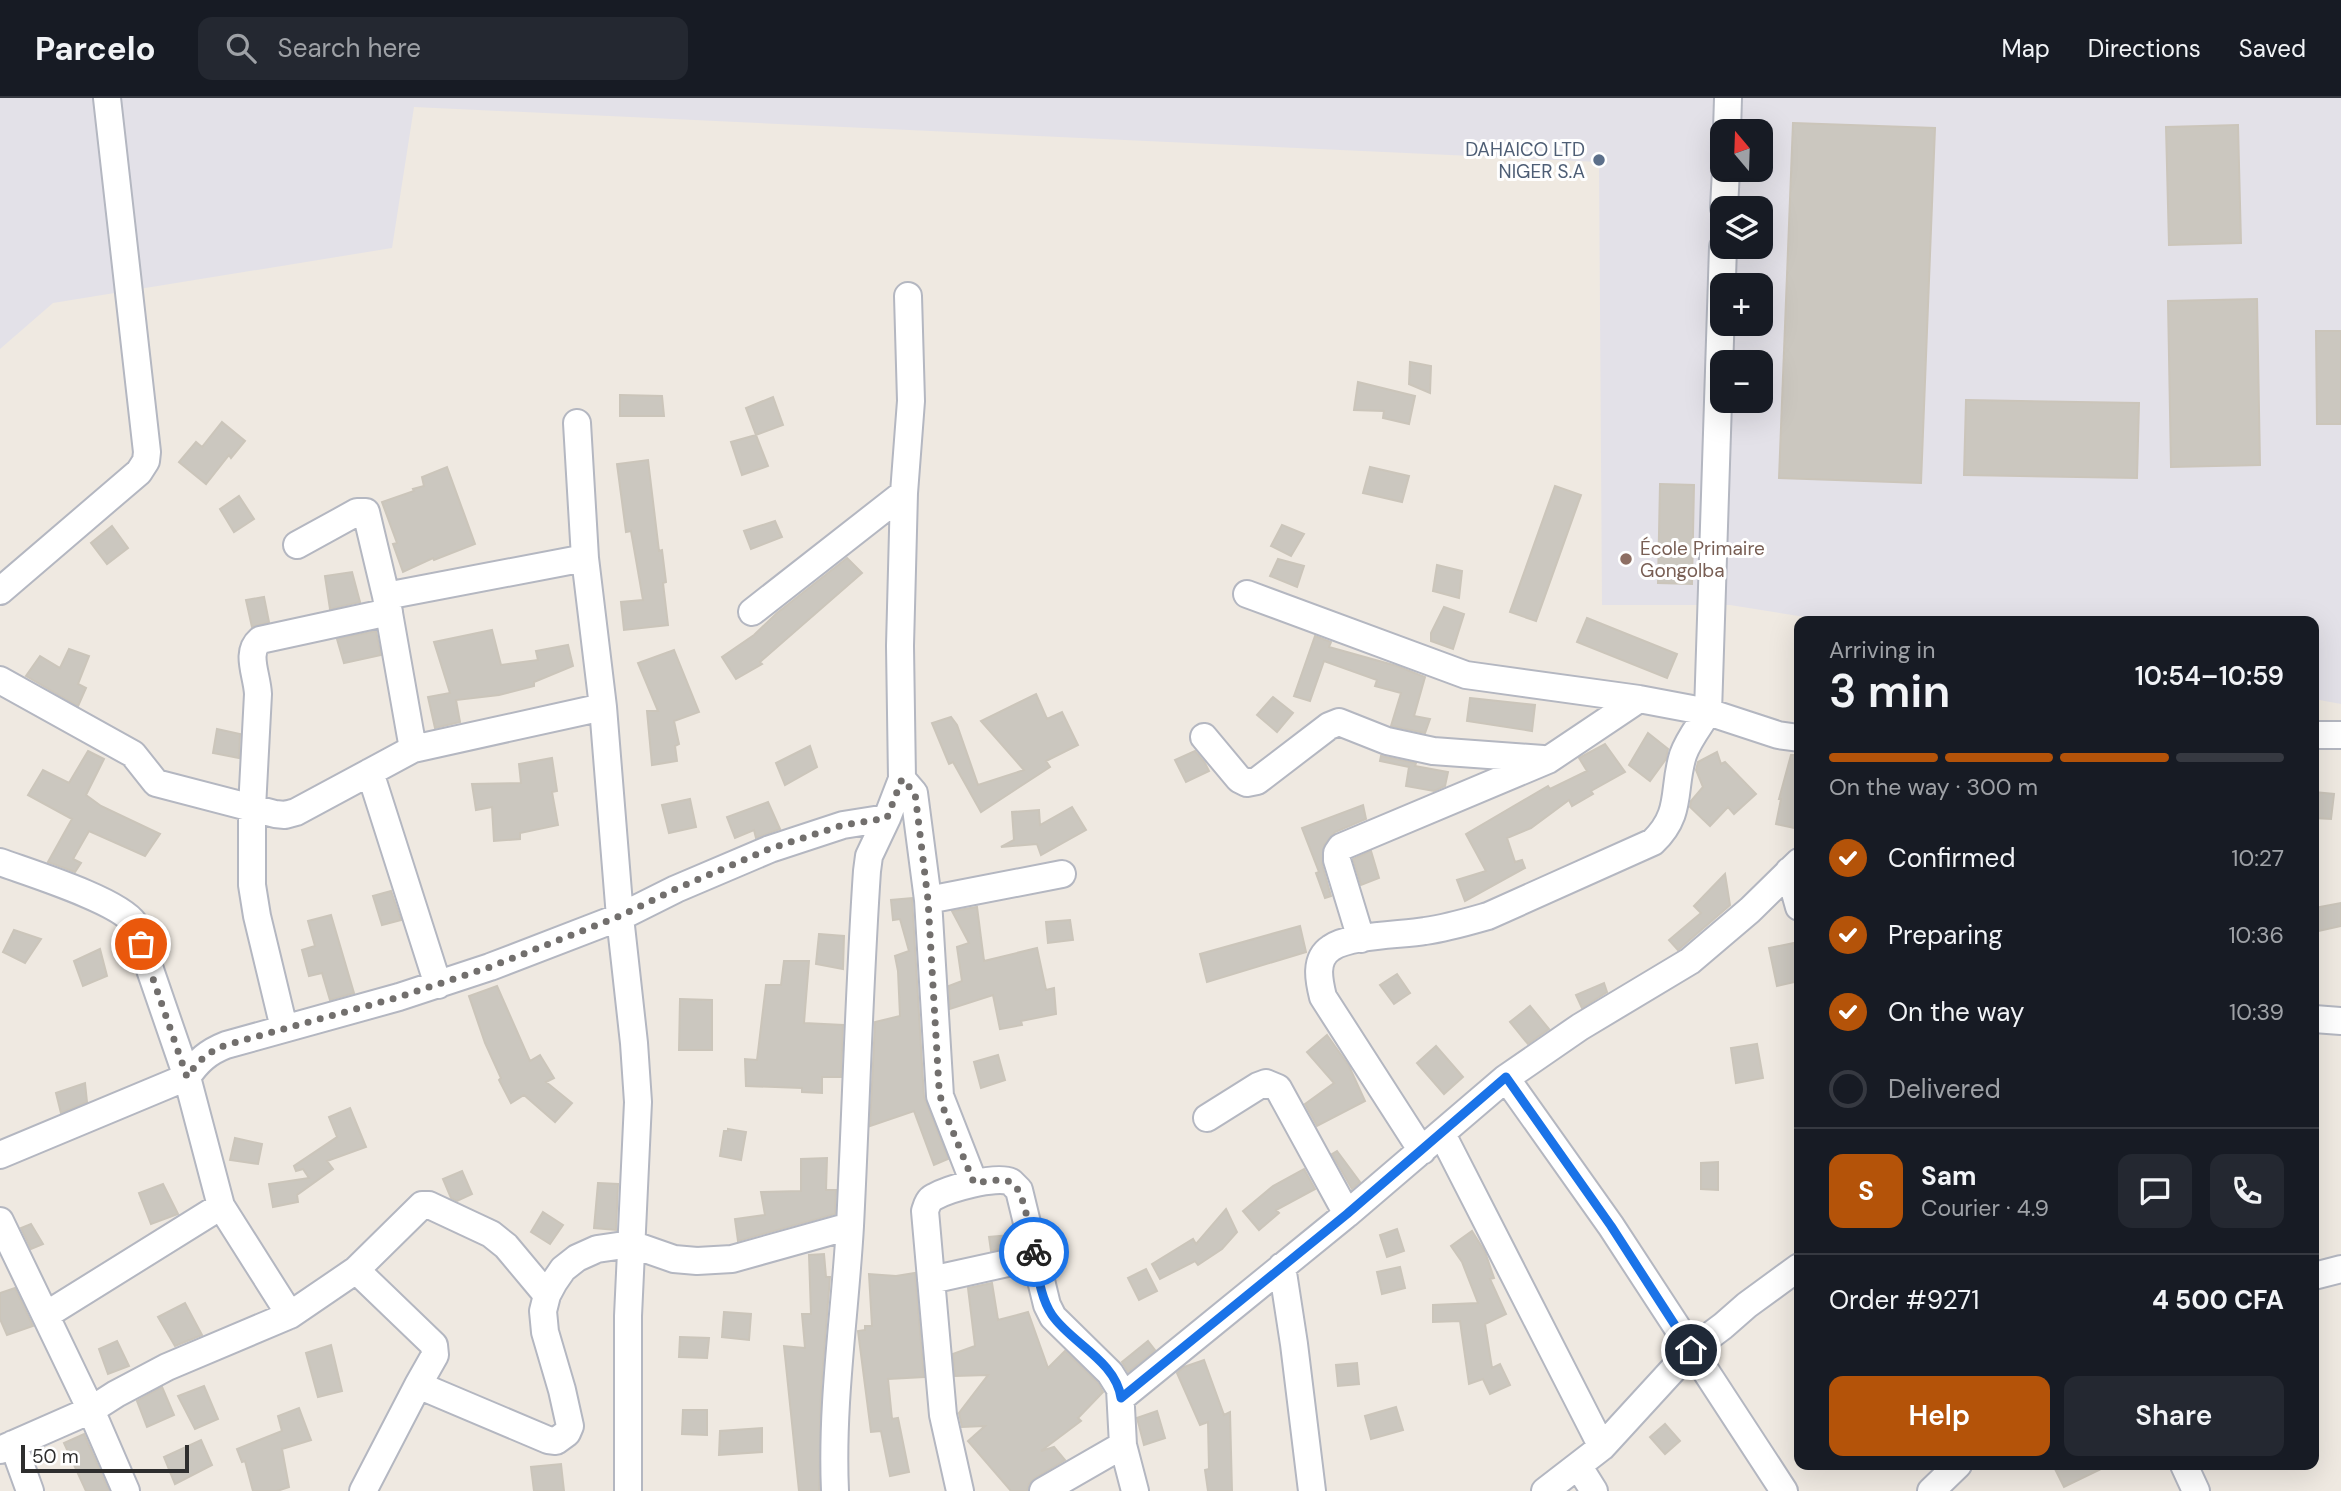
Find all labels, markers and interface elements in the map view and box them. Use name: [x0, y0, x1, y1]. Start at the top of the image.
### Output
search box: [198, 17, 688, 80]
text: Parcelo: [35, 27, 156, 70]
icon: search: [222, 29, 260, 67]
text: Search here: [278, 31, 421, 65]
text: Map: [2002, 33, 2050, 64]
text: Directions: [2088, 33, 2201, 64]
text: Saved: [2239, 33, 2306, 64]
north arrow: [1710, 119, 1773, 182]
map controls: [1710, 119, 1773, 413]
place label: DAHAICO LTD NIGER S.A: [1465, 137, 1585, 184]
marker: DAHAICO LTD NIGER S.A: [1591, 152, 1607, 168]
button: layers: [1710, 196, 1773, 259]
button: +: [1710, 273, 1773, 336]
button: −: [1710, 350, 1773, 413]
place label: École Primaire Gongolba: [1640, 536, 1765, 583]
marker: École Primaire Gongolba: [1618, 551, 1634, 567]
text: Arriving in: [1829, 635, 1935, 665]
text: 10:54–10:59: [2135, 659, 2284, 693]
text: 3 min: [1829, 661, 1950, 721]
text: On the way · 300 m: [1829, 772, 2038, 802]
icon: check: [1829, 839, 1867, 877]
text: Confirmed: [1888, 841, 2015, 875]
text: 10:27: [2231, 843, 2284, 873]
pin: [111, 914, 171, 974]
icon: check: [1829, 916, 1867, 954]
text: Preparing: [1888, 918, 2003, 952]
text: 10:36: [2228, 920, 2284, 950]
icon: bag: [122, 925, 160, 963]
icon: check: [1829, 993, 1867, 1031]
text: On the way: [1888, 995, 2024, 1029]
text: 10:39: [2229, 997, 2284, 1027]
text: Delivered: [1888, 1072, 2001, 1106]
button: chat: [2118, 1154, 2192, 1228]
button: phone: [2210, 1154, 2284, 1228]
text: Sam: [1921, 1159, 1976, 1193]
text: S: [1858, 1174, 1874, 1208]
text: Courier · 4.9: [1921, 1193, 2049, 1223]
courier: [999, 1217, 1069, 1287]
icon: bike: [1015, 1233, 1053, 1271]
text: Order #9271: [1829, 1283, 1979, 1317]
text: 4 500 CFA: [2152, 1283, 2284, 1317]
pin: [1661, 1320, 1721, 1380]
icon: home: [1672, 1331, 1710, 1369]
button: Help: [1829, 1376, 2050, 1456]
button: Share: [2064, 1376, 2284, 1456]
scale bar: [21, 1442, 189, 1474]
text: 50 m: [32, 1444, 79, 1469]

